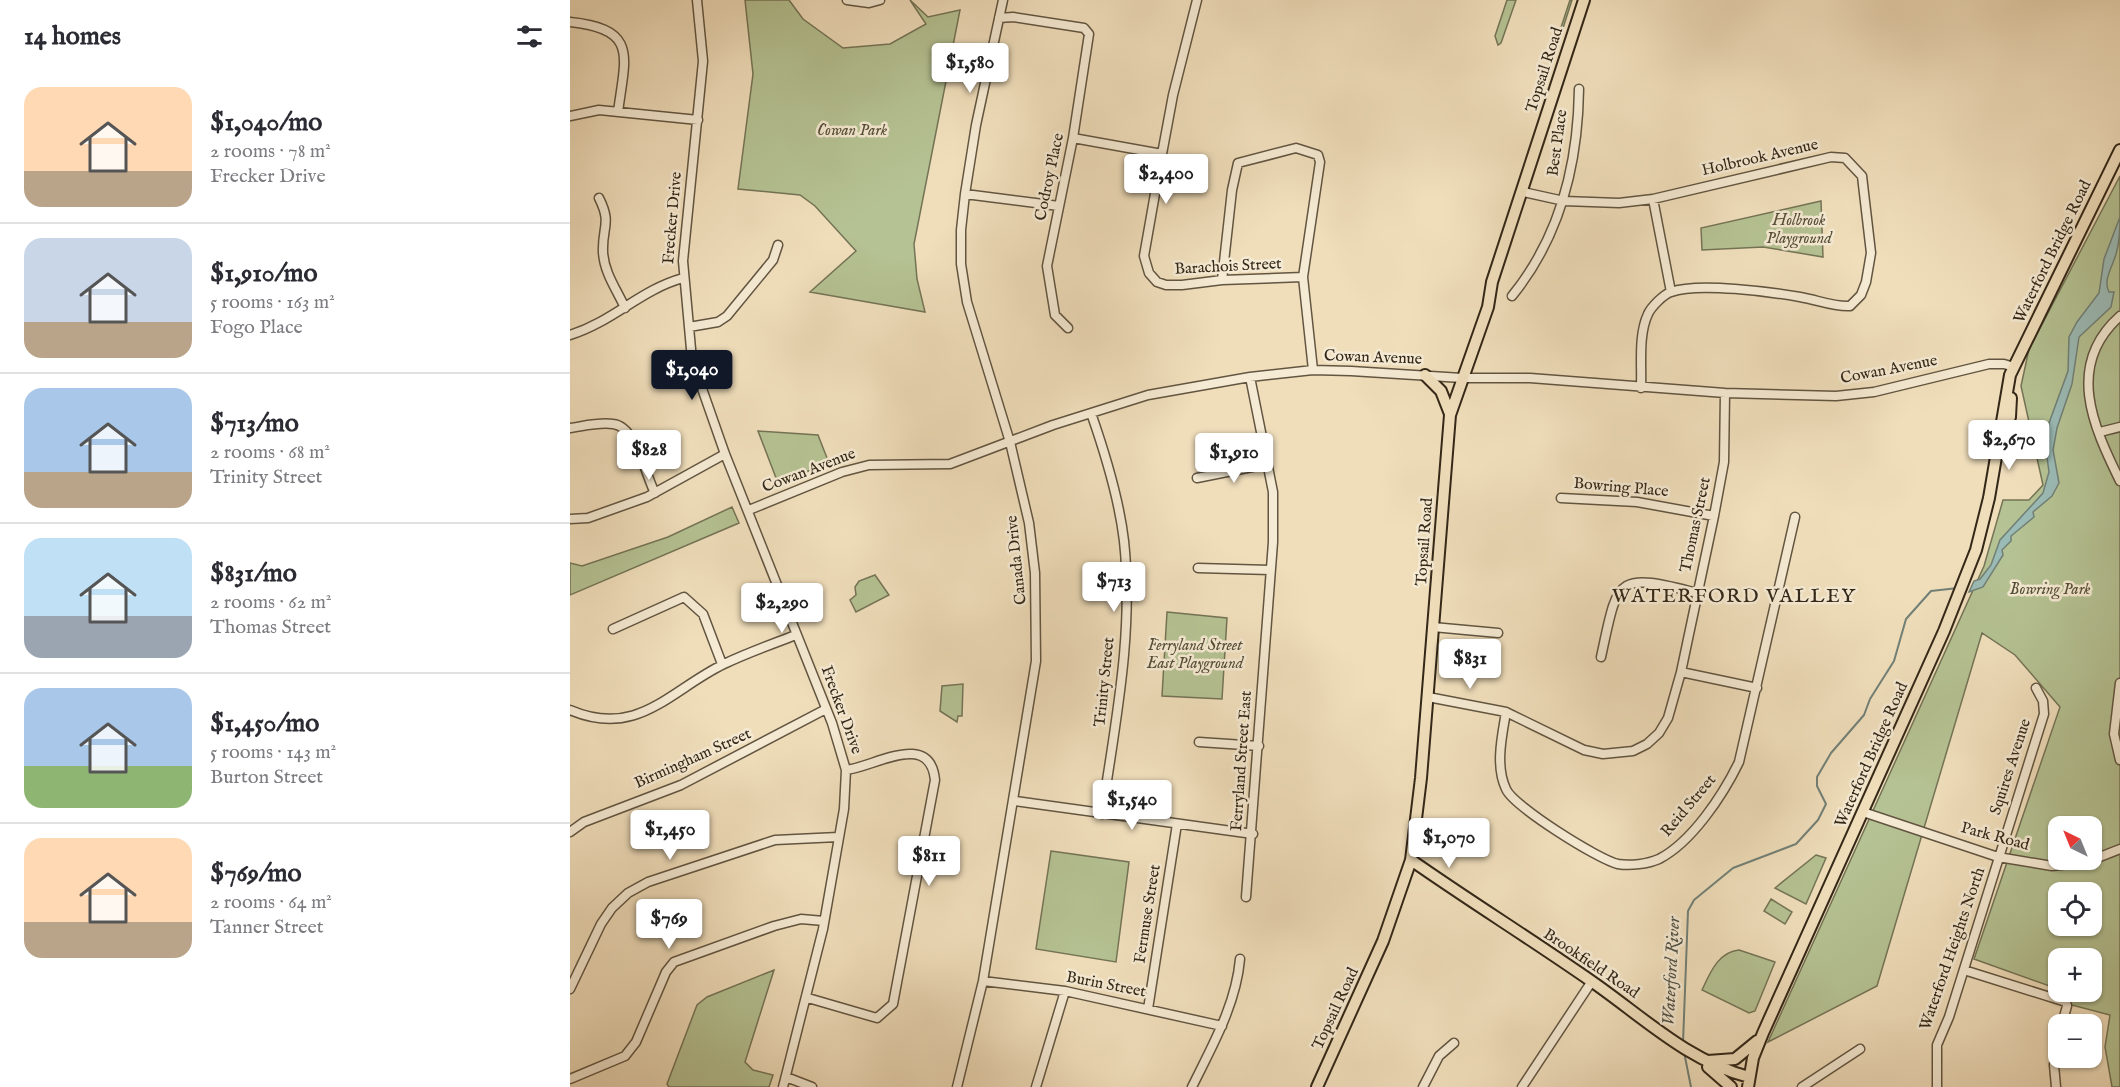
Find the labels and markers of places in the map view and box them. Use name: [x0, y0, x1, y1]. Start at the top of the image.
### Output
pin: $1,580: [921, 43, 1019, 94]
pin: $2,400: [1117, 154, 1215, 205]
pin: $1,040: [643, 350, 741, 401]
pin: $2,670: [1960, 420, 2058, 471]
pin: $828: [613, 430, 685, 481]
pin: $1,910: [1185, 433, 1283, 484]
pin: $713: [1078, 562, 1150, 613]
pin: $2,290: [733, 583, 831, 634]
pin: $831: [1434, 639, 1506, 690]
pin: $1,540: [1083, 780, 1181, 831]
pin: $1,450: [621, 810, 719, 861]
pin: $1,070: [1400, 818, 1498, 869]
pin: $811: [893, 836, 965, 887]
pin: $769: [633, 899, 705, 950]

